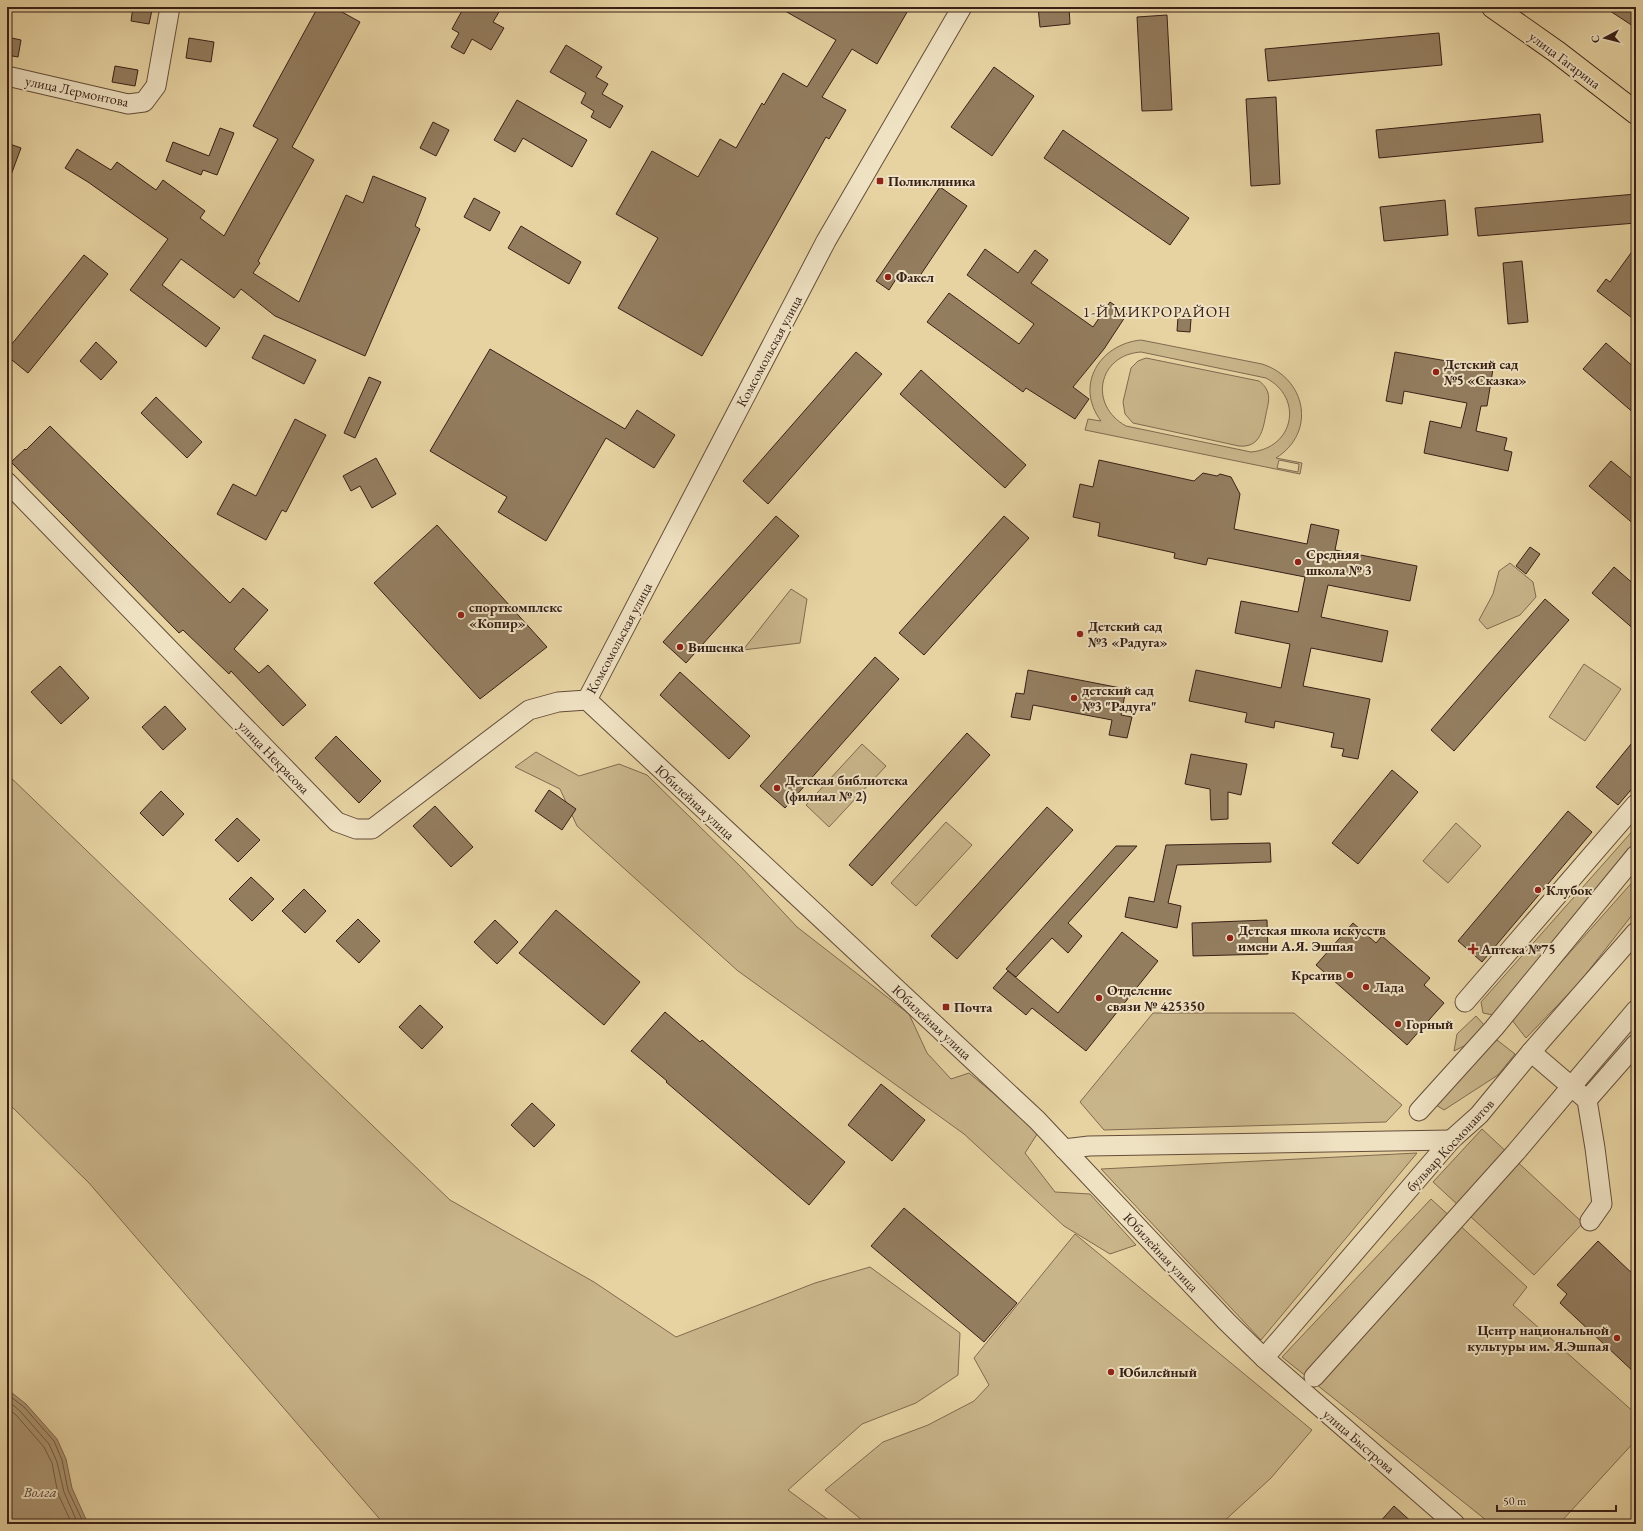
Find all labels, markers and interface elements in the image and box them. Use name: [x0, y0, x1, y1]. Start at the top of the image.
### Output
north arrow: [1585, 18, 1625, 58]
street label: улица Гагарина: [1526, 27, 1605, 93]
text: С: [1588, 34, 1602, 44]
street label: улица Лермонтова: [24, 71, 131, 111]
place label: Поликлиника: [888, 172, 976, 190]
marker: Поликлиника: [875, 176, 885, 186]
place label: Факел: [896, 268, 934, 286]
marker: Факел: [883, 272, 893, 282]
street label: Комсомольская улица: [732, 292, 806, 410]
district label: 1-Й МИКРОРАЙОН: [1083, 302, 1231, 321]
place label: Детский сад №5 «Сказка»: [1444, 355, 1527, 389]
marker: Детский сад №5 «Сказка»: [1431, 367, 1441, 377]
place label: Средняя школа № 3: [1306, 545, 1372, 579]
marker: Средняя школа № 3: [1293, 557, 1303, 567]
street label: Комсомольская улица: [582, 579, 656, 697]
place label: спорткомплекс «Копир»: [469, 598, 563, 632]
marker: спорткомплекс «Копир»: [456, 610, 466, 620]
place label: Детский сад №3 «Радуга»: [1088, 617, 1168, 651]
marker: Детский сад №3 «Радуга»: [1075, 629, 1085, 639]
place label: Вишенка: [688, 638, 745, 656]
marker: Вишенка: [675, 642, 685, 652]
place label: детский сад №3 "Радуга": [1082, 681, 1157, 715]
marker: детский сад №3 "Радуга": [1069, 693, 1079, 703]
street label: улица Некрасова: [234, 716, 314, 798]
street label: Юбилейная улица: [651, 760, 739, 844]
place label: Детская библиотека (филиал № 2): [785, 771, 909, 805]
marker: Детская библиотека (филиал № 2): [772, 783, 782, 793]
place label: Клубок: [1546, 881, 1592, 899]
marker: Клубок: [1533, 885, 1543, 895]
place label: Детская школа искусств имени А.Я. Эшпая: [1238, 921, 1386, 955]
marker: Детская школа искусств имени А.Я. Эшпая: [1225, 933, 1235, 943]
place label: Аптека №75: [1480, 940, 1556, 958]
marker: Аптека №75: [1468, 944, 1478, 954]
place label: Креатив: [1291, 966, 1342, 984]
marker: Креатив: [1345, 970, 1355, 980]
place label: Лада: [1374, 978, 1405, 996]
street label: Юбилейная улица: [888, 980, 976, 1064]
place label: Отделение связи № 425350: [1107, 981, 1205, 1015]
marker: Лада: [1361, 982, 1371, 992]
marker: Отделение связи № 425350: [1094, 993, 1104, 1003]
place label: Почта: [954, 998, 993, 1016]
marker: Почта: [941, 1002, 951, 1012]
place label: Горный: [1406, 1015, 1453, 1033]
marker: Горный: [1393, 1019, 1403, 1029]
street label: бульвар Космонавтов: [1402, 1095, 1498, 1195]
street label: Юбилейная улица: [1119, 1208, 1203, 1296]
place label: Центр национальной культуры им. Я.Эшпая: [1467, 1321, 1609, 1355]
marker: Центр национальной культуры им. Я.Эшпая: [1612, 1333, 1622, 1343]
place label: Юбилейный: [1119, 1363, 1197, 1381]
marker: Юбилейный: [1106, 1367, 1116, 1377]
street label: улица Быстрова: [1319, 1405, 1399, 1477]
water label: Волга: [22, 1482, 57, 1501]
scale bar: [1497, 1487, 1616, 1513]
text: 50 m: [1503, 1493, 1527, 1509]

